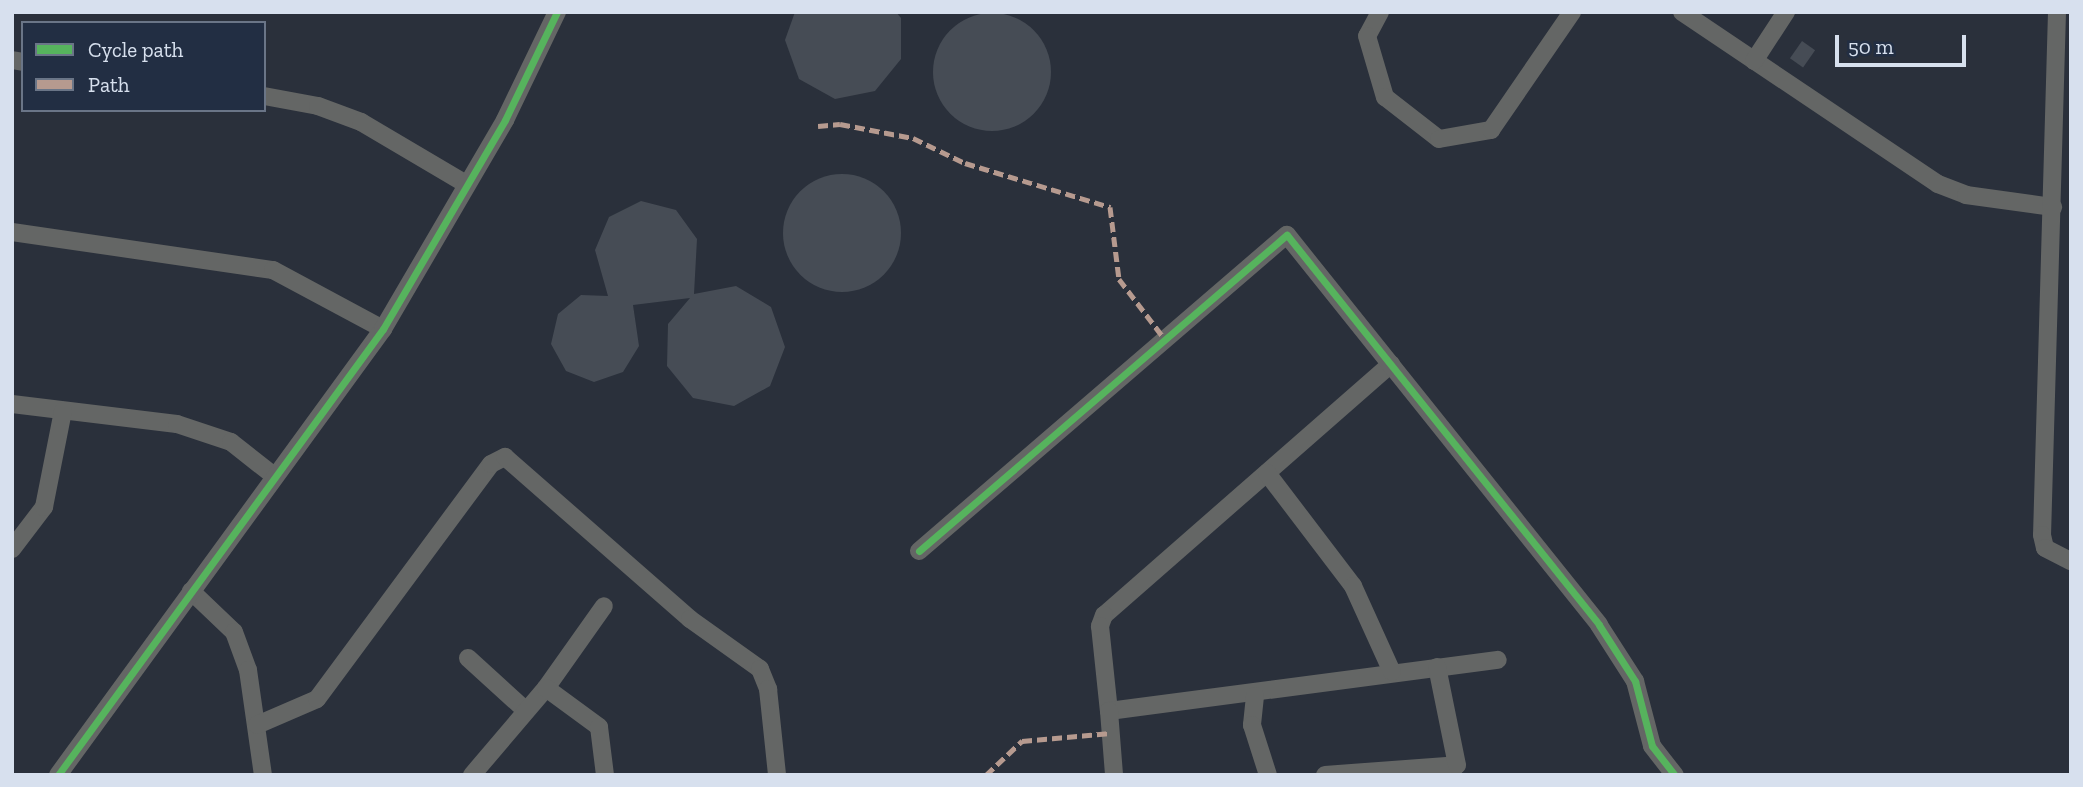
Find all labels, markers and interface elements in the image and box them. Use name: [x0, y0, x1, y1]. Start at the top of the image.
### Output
legend: [21, 21, 266, 112]
scale bar: [1838, 21, 1969, 65]
text: 50 m: [1848, 34, 1894, 59]
text: Cycle path: [88, 37, 183, 62]
text: Path: [88, 72, 130, 97]

